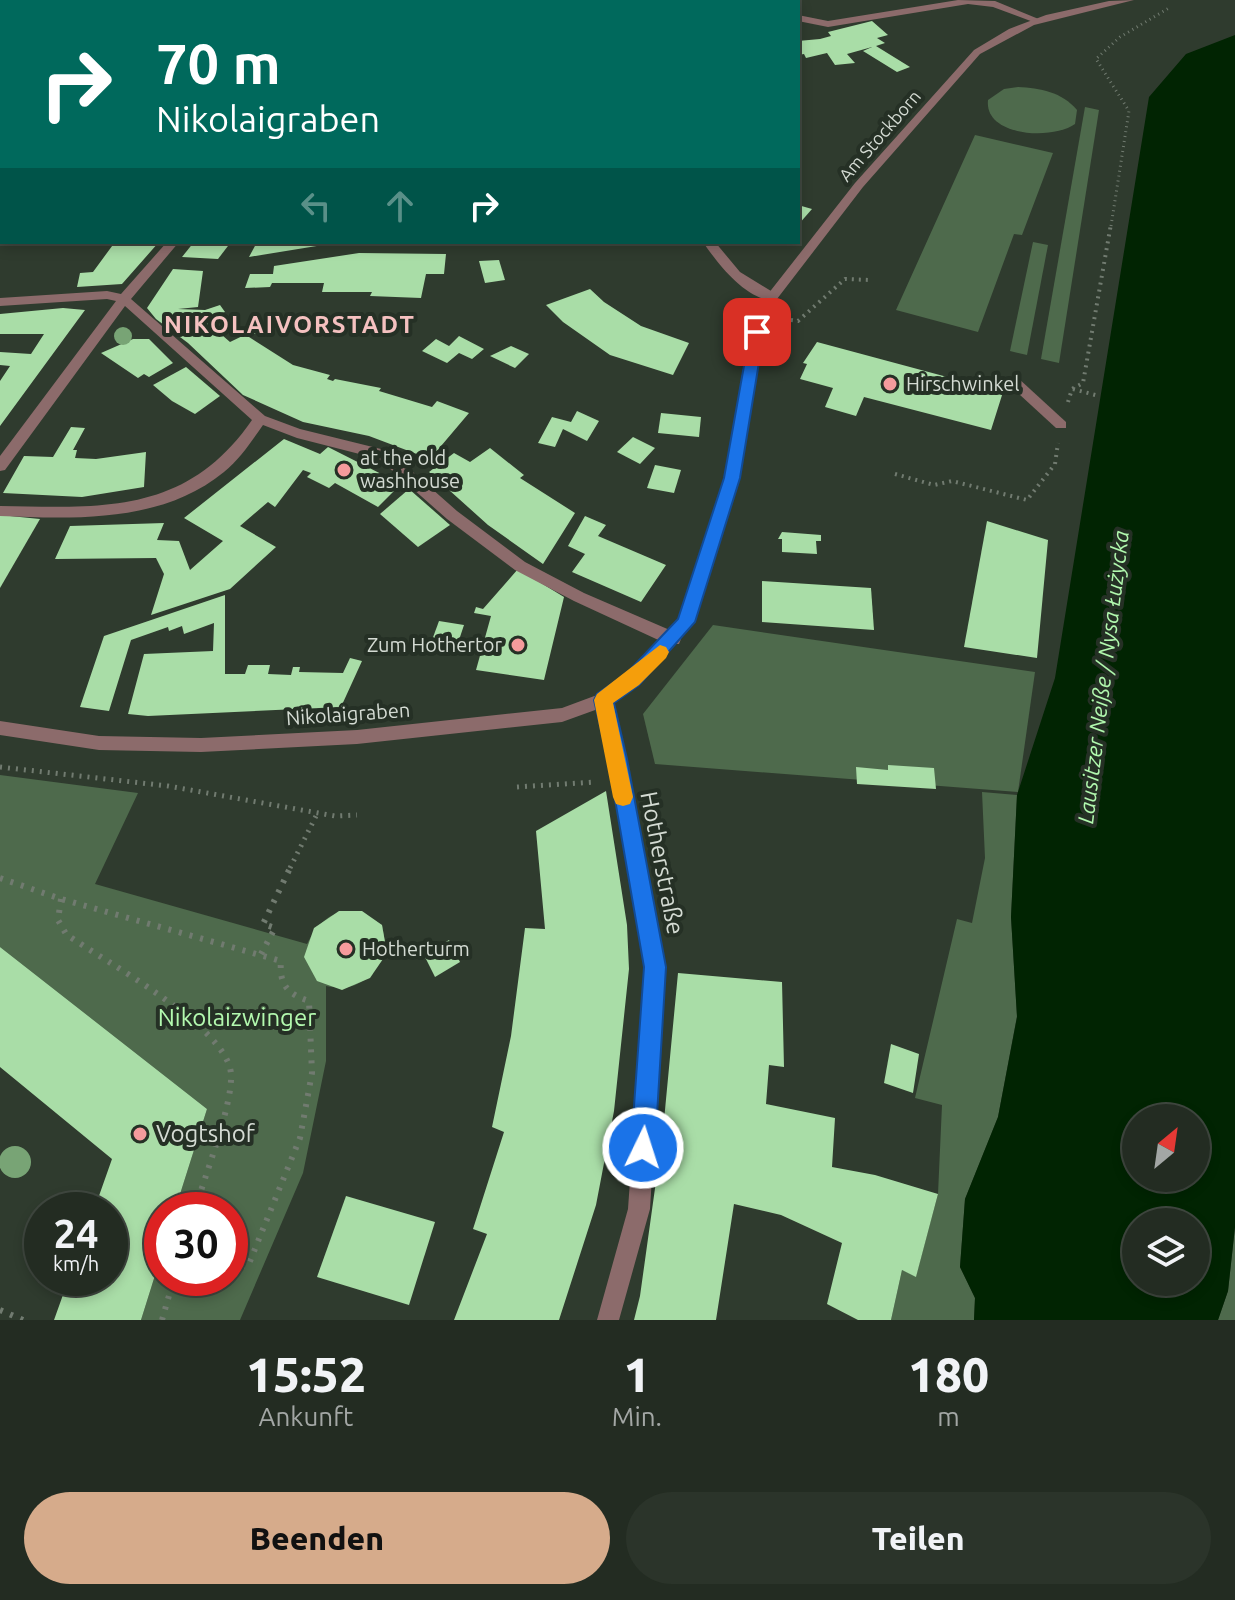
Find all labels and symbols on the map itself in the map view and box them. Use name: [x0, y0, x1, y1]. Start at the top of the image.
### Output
street label: Am Stockborn: [834, 86, 924, 185]
pin: [723, 298, 791, 366]
district label: NIKOLAIVORSTADT: [164, 311, 416, 338]
place label: Hirschwinkel: [906, 372, 1020, 395]
marker: Hirschwinkel: [881, 375, 899, 393]
place label: at the old washhouse: [360, 446, 460, 492]
marker: at the old washhouse: [335, 461, 353, 479]
water label: Lausitzer Neiße / Nysa Łużycka: [1072, 529, 1134, 825]
place label: Zum Hothertor: [367, 633, 502, 656]
marker: Zum Hothertor: [509, 636, 527, 654]
street label: Nikolaigraben: [285, 698, 411, 729]
street label: Hotherstraße: [635, 789, 690, 937]
place label: Hotherturm: [362, 937, 470, 960]
marker: Hotherturm: [337, 940, 355, 958]
park label: Nikolaizwinger: [158, 1004, 316, 1031]
north arrow: [1122, 1104, 1210, 1192]
position arrow: [601, 1106, 685, 1190]
place label: Vogtshof: [156, 1120, 256, 1147]
marker: Vogtshof: [131, 1125, 149, 1143]
speed limit sign: 30: [144, 1192, 248, 1296]

